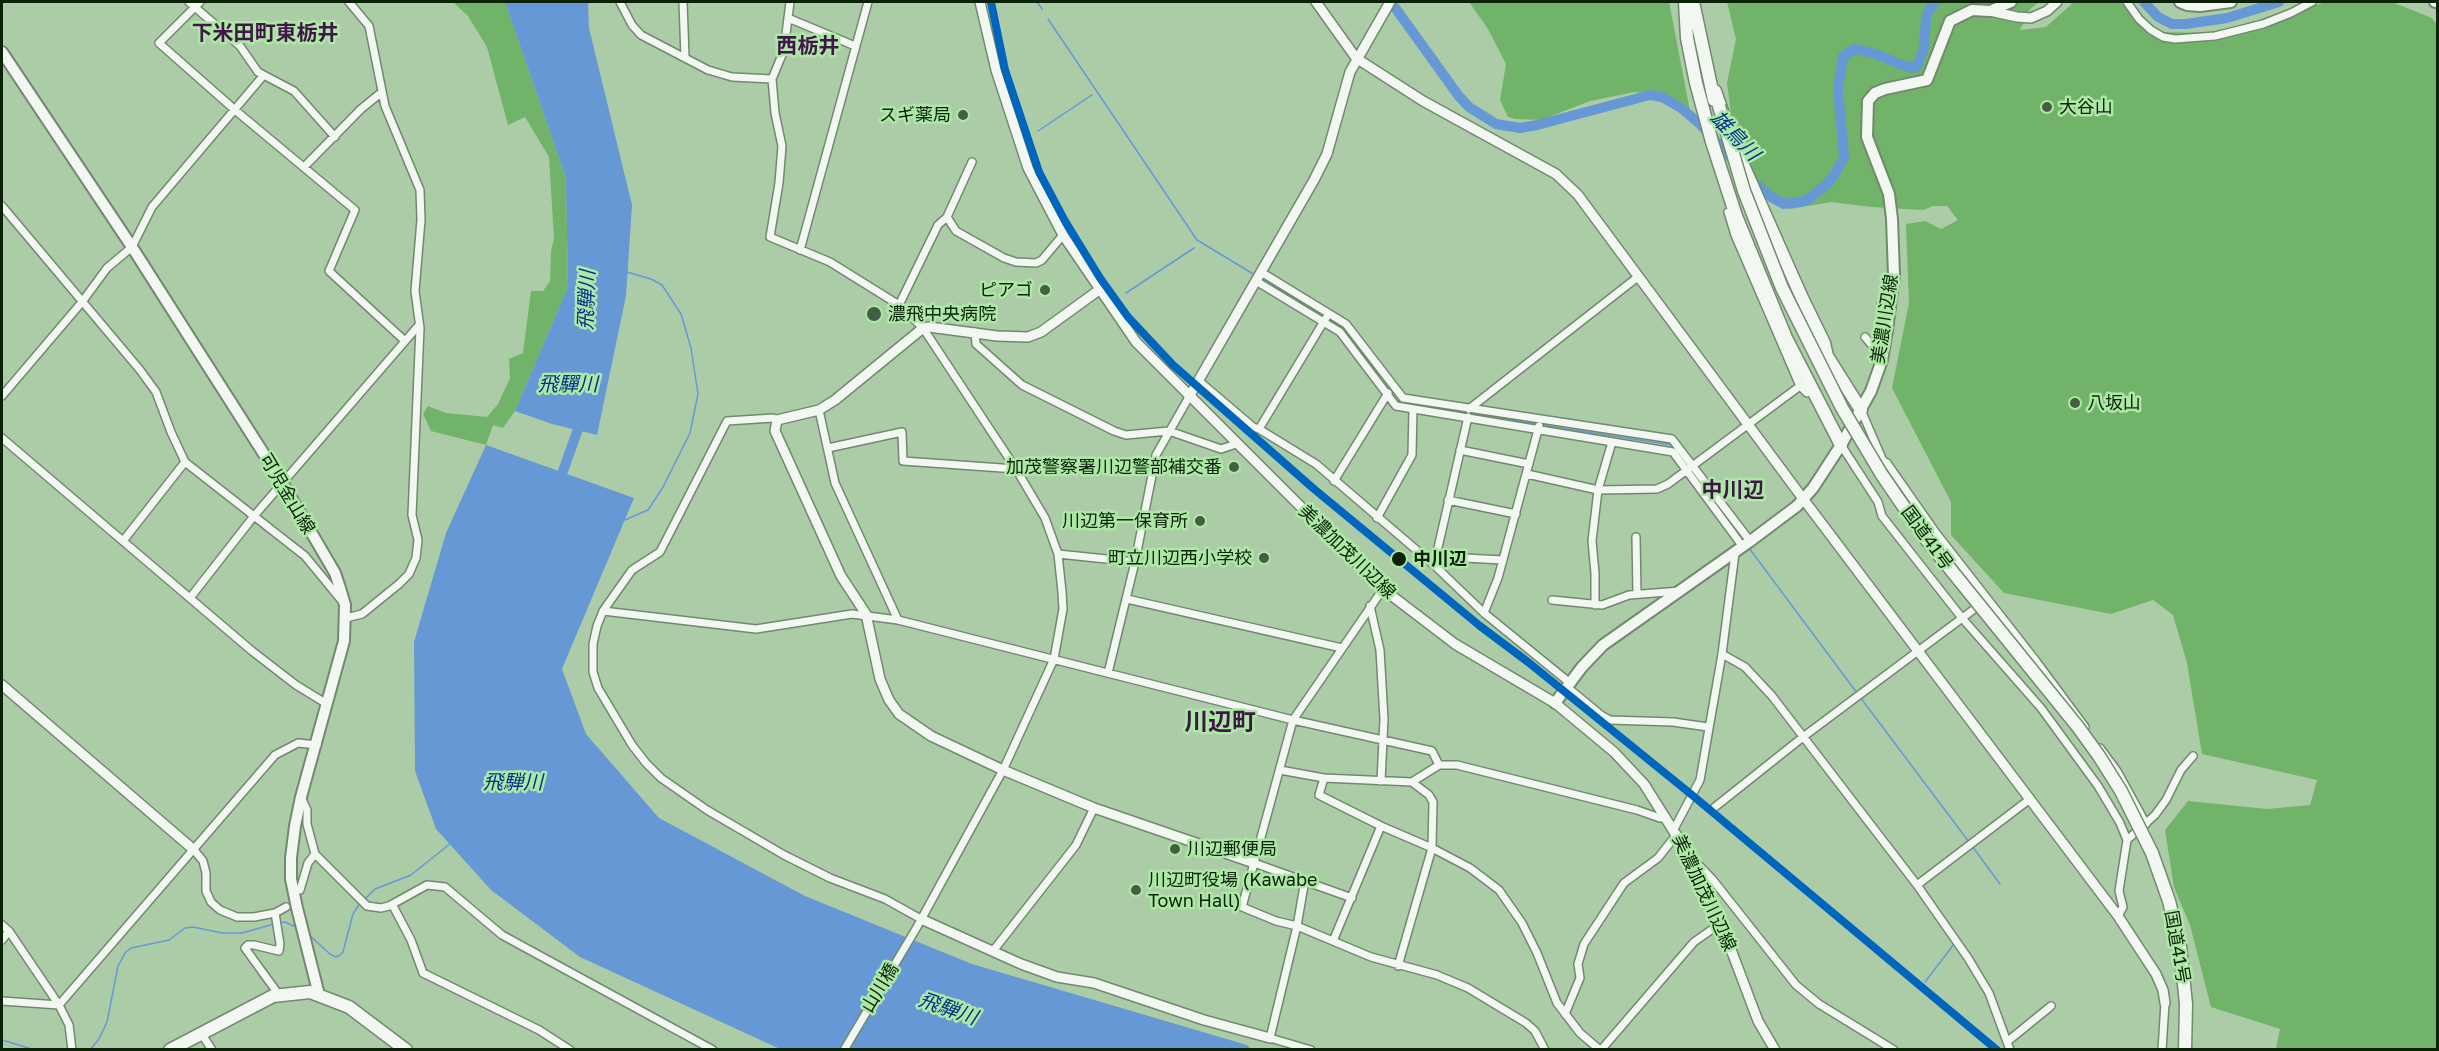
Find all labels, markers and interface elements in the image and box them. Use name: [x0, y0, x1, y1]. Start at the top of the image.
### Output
district label: 下米田町東栃井: [192, 20, 338, 46]
district label: 西栃井: [777, 33, 839, 59]
place label: 大谷山: [2059, 96, 2113, 118]
marker: 大谷山: [2040, 100, 2054, 114]
place label: スギ薬局: [879, 104, 951, 126]
water label: 雄鳥川: [1706, 106, 1764, 166]
marker: スギ薬局: [956, 108, 970, 122]
water label: 飛騨川: [574, 270, 600, 330]
street label: 美濃川辺線: [1867, 273, 1903, 365]
place label: ピアゴ: [979, 279, 1033, 301]
marker: ピアゴ: [1038, 283, 1052, 297]
place label: 濃飛中央病院: [888, 303, 996, 325]
marker: 濃飛中央病院: [865, 305, 883, 323]
water label: 飛驒川: [538, 373, 598, 397]
place label: 八坂山: [2087, 392, 2141, 414]
marker: 八坂山: [2068, 396, 2082, 410]
street label: 可児金山線: [255, 450, 319, 538]
place label: 加茂警察署川辺警部補交番: [1006, 456, 1222, 478]
marker: 加茂警察署川辺警部補交番: [1227, 460, 1241, 474]
district label: 中川辺: [1702, 477, 1764, 503]
street label: 美濃加茂川辺線: [1294, 500, 1400, 604]
street label: 国道41号: [1897, 502, 1957, 574]
place label: 川辺第一保育所: [1062, 510, 1188, 532]
marker: 川辺第一保育所: [1193, 514, 1207, 528]
place label: 町立川辺西小学校: [1108, 547, 1252, 569]
place label: 中川辺: [1413, 548, 1467, 570]
marker: 中川辺: [1390, 550, 1408, 568]
marker: 町立川辺西小学校: [1257, 551, 1271, 565]
district label: 川辺町: [1184, 708, 1256, 736]
water label: 飛騨川: [483, 771, 543, 795]
street label: 美濃加茂川辺線: [1668, 831, 1740, 955]
place label: 川辺郵便局: [1187, 838, 1277, 860]
marker: 川辺郵便局: [1168, 842, 1182, 856]
place label: 川辺町役場 (Kawabe Town Hall): [1148, 869, 1317, 912]
marker: 川辺町役場 (Kawabe Town Hall): [1129, 883, 1143, 897]
street label: 国道41号: [2160, 909, 2194, 985]
street label: 山川橋: [857, 959, 903, 1017]
water label: 飛騨川: [916, 988, 980, 1030]

